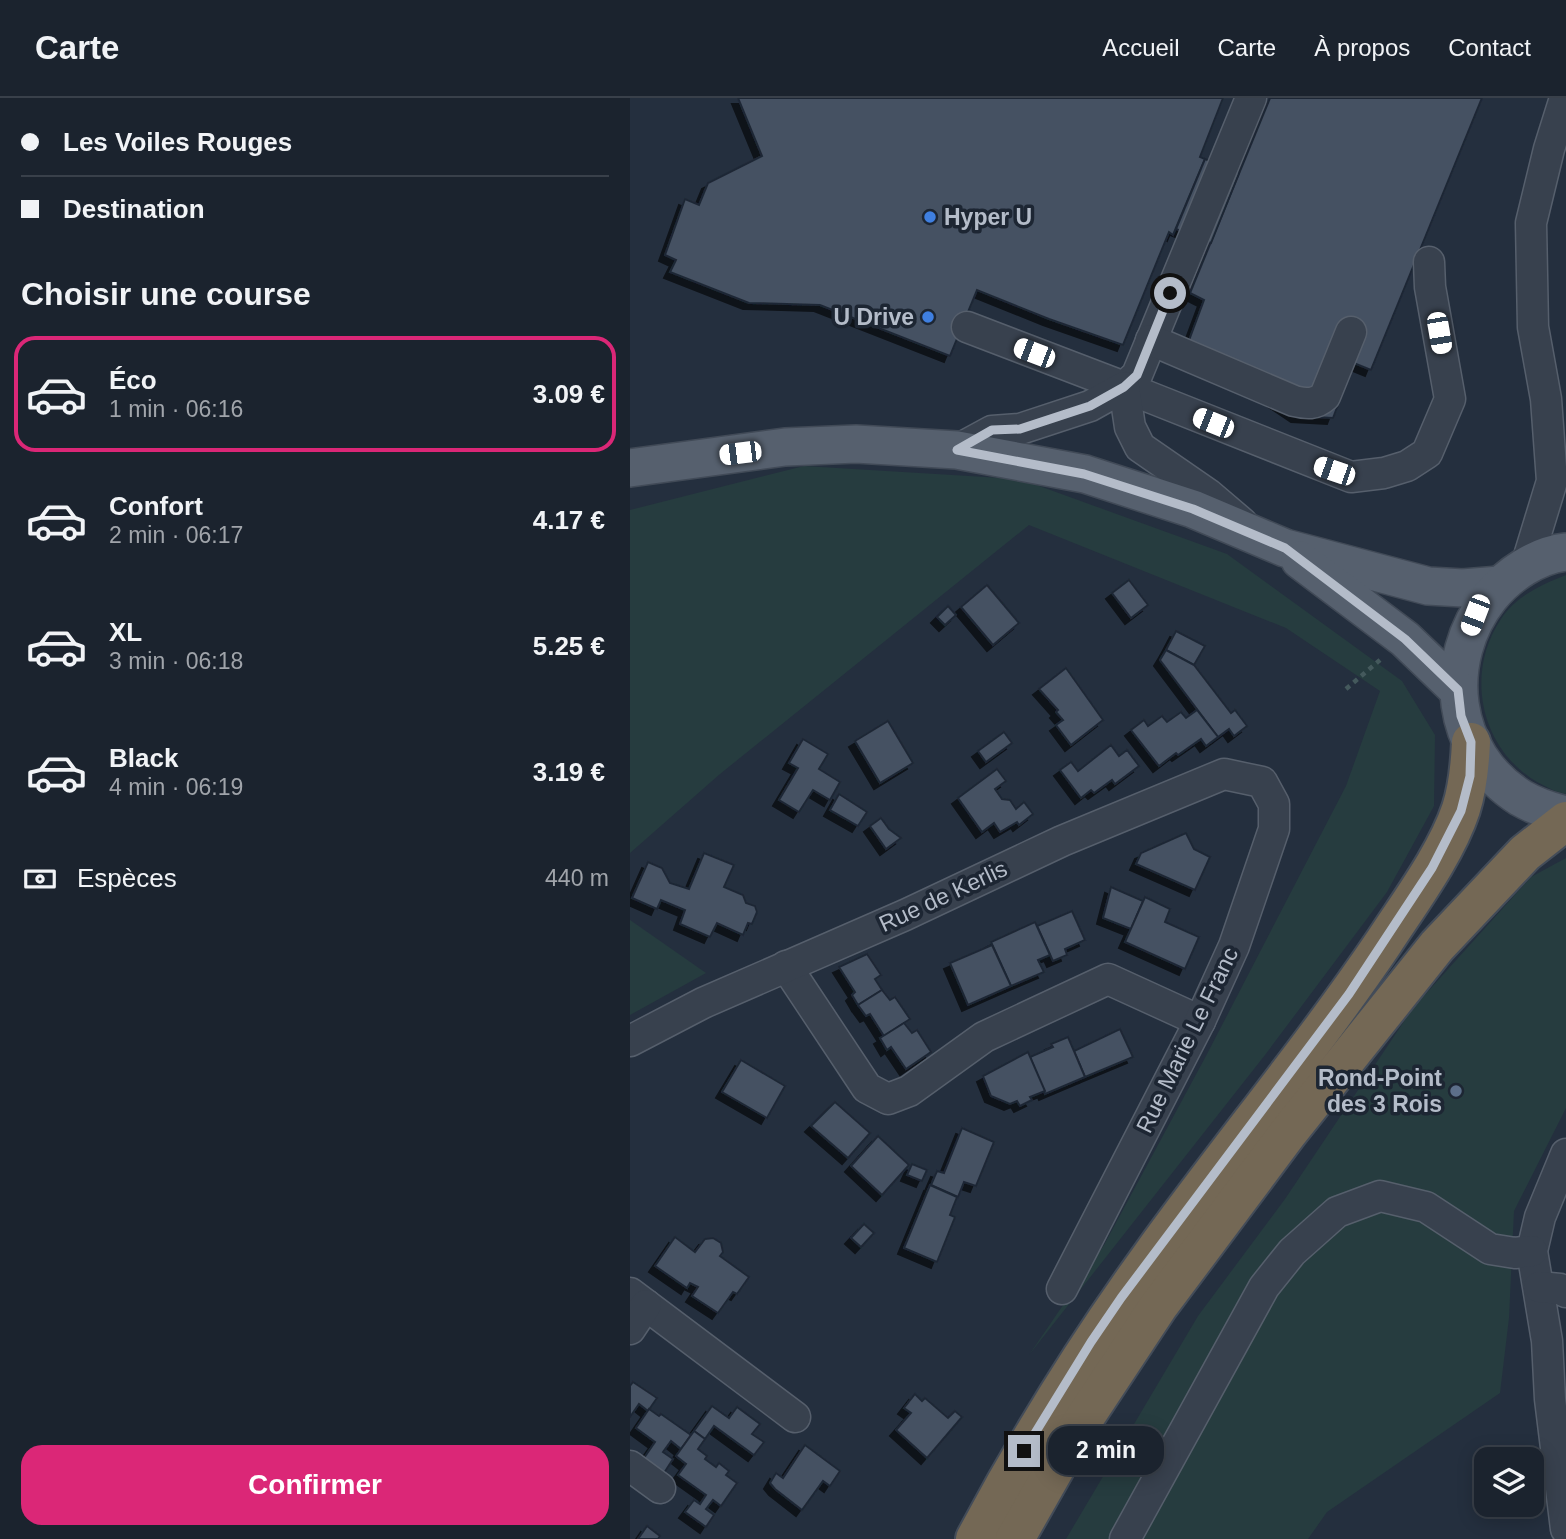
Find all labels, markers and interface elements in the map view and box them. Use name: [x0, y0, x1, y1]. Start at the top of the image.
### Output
text: Carte: [35, 29, 119, 66]
text: Accueil: [1102, 34, 1180, 61]
text: Carte: [1218, 34, 1276, 61]
text: À propos: [1314, 34, 1410, 61]
text: Contact: [1448, 34, 1531, 61]
text: Les Voiles Rouges: [63, 127, 292, 157]
text: Destination: [63, 194, 205, 224]
place label: Hyper U: [944, 204, 1032, 230]
marker: Hyper U: [922, 209, 938, 225]
text: Choisir une course: [21, 276, 311, 312]
route start: [1154, 277, 1186, 309]
place label: U Drive: [833, 304, 914, 330]
marker: U Drive: [920, 309, 936, 325]
car: [1426, 310, 1453, 356]
car: [1011, 336, 1058, 370]
icon: car: [25, 363, 88, 426]
text: Éco: [109, 365, 157, 395]
text: 3.09 €: [533, 379, 605, 409]
text: 1 min · 06:16: [109, 396, 243, 422]
car: [1190, 405, 1237, 441]
car: [718, 440, 763, 466]
car: [1311, 454, 1358, 488]
icon: car: [25, 489, 88, 552]
text: Confort: [109, 491, 203, 521]
text: 4.17 €: [533, 505, 605, 535]
text: 2 min · 06:17: [109, 522, 243, 548]
car: [1458, 592, 1493, 638]
icon: car: [25, 615, 88, 678]
text: XL: [109, 617, 142, 647]
text: 5.25 €: [533, 631, 605, 661]
text: 3 min · 06:18: [109, 648, 243, 674]
icon: car: [25, 741, 88, 804]
text: Black: [109, 743, 178, 773]
text: 3.19 €: [533, 757, 605, 787]
text: 4 min · 06:19: [109, 774, 243, 800]
street label: Rue de Kerlis: [875, 855, 1011, 937]
icon: cash: [21, 860, 59, 898]
text: Espèces: [77, 863, 177, 893]
text: 440 m: [545, 865, 609, 891]
street label: Rue Marie Le Franc: [1131, 943, 1243, 1137]
place label: Rond-Point des 3 Rois: [1318, 1065, 1442, 1117]
marker: Rond-Point des 3 Rois: [1448, 1083, 1464, 1099]
callout: 2 min: [1048, 1426, 1164, 1476]
route end: [1008, 1435, 1040, 1467]
text: 2 min: [1076, 1437, 1136, 1463]
button: Confirmer: [21, 1445, 609, 1525]
map controls: [1474, 1447, 1544, 1517]
button: layers: [1474, 1447, 1544, 1517]

